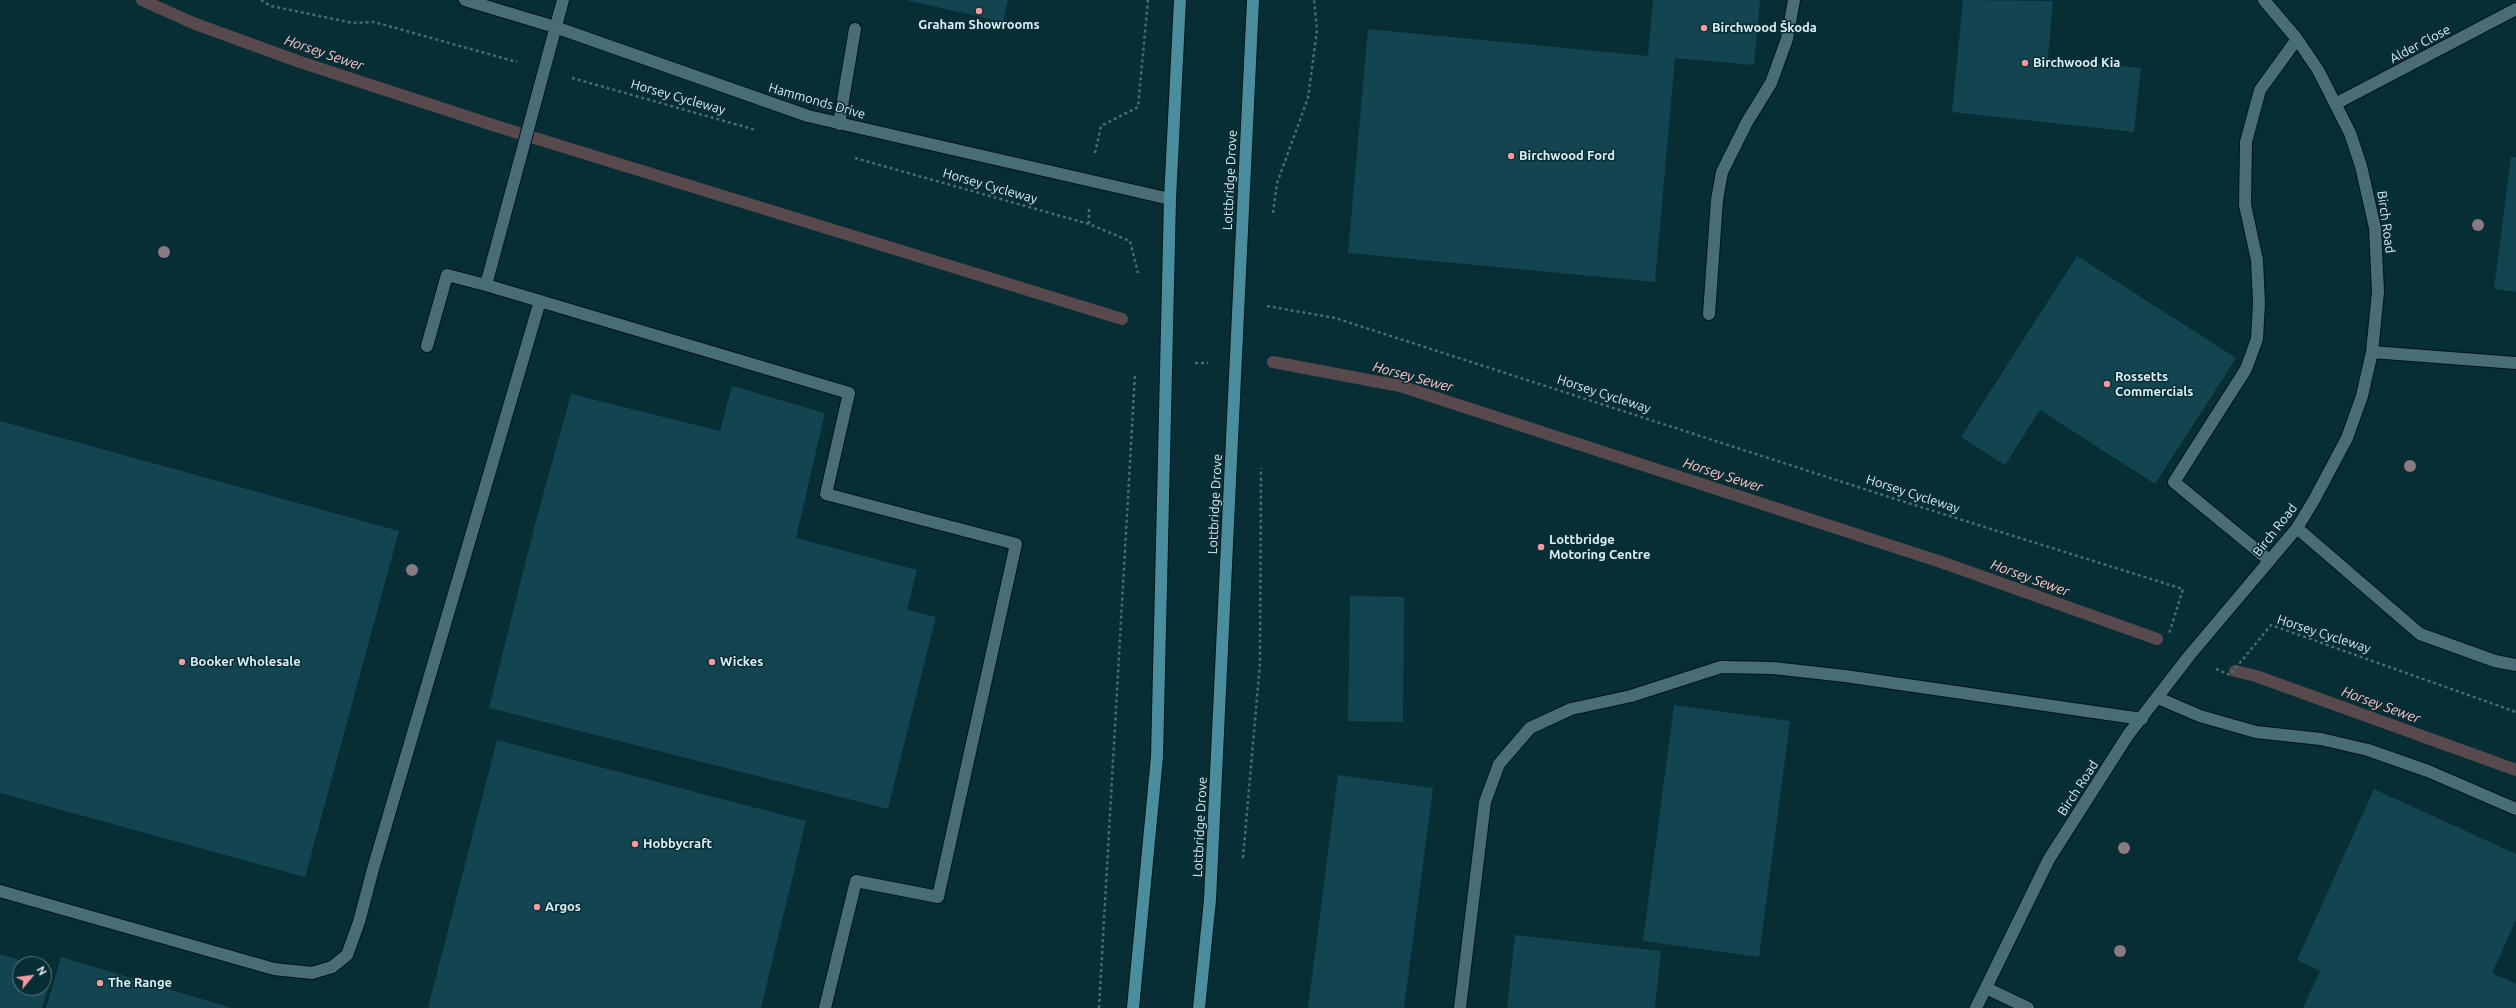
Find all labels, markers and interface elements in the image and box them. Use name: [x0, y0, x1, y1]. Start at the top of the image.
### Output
marker: Graham Showrooms: [974, 6, 984, 16]
place label: Graham Showrooms: [918, 17, 1040, 33]
place label: Birchwood Škoda: [1712, 20, 1817, 36]
street label: Alder Close: [2387, 22, 2453, 66]
marker: Birchwood Škoda: [1699, 23, 1709, 33]
water label: Horsey Sewer: [282, 32, 366, 74]
place label: Birchwood Kia: [2033, 55, 2120, 71]
marker: Birchwood Kia: [2020, 58, 2030, 68]
street label: Horsey Cycleway: [629, 76, 727, 118]
street label: Hammonds Drive: [767, 80, 867, 122]
street label: Lottbridge Drove: [1220, 129, 1240, 231]
place label: Birchwood Ford: [1519, 148, 1615, 164]
marker: Birchwood Ford: [1506, 151, 1516, 161]
street label: Horsey Cycleway: [941, 165, 1039, 207]
street label: Birch Road: [2374, 190, 2398, 254]
water label: Horsey Sewer: [1371, 358, 1455, 396]
place label: Rossetts Commercials: [2115, 369, 2193, 400]
street label: Horsey Cycleway: [1555, 372, 1653, 416]
marker: Rossetts Commercials: [2102, 379, 2112, 389]
street label: Lottbridge Drove: [1205, 453, 1225, 555]
water label: Horsey Sewer: [1681, 454, 1765, 496]
street label: Horsey Cycleway: [1864, 472, 1962, 516]
street label: Birch Road: [2250, 500, 2300, 560]
place label: Lottbridge Motoring Centre: [1549, 532, 1651, 563]
marker: Lottbridge Motoring Centre: [1536, 542, 1546, 552]
water label: Horsey Sewer: [1988, 556, 2072, 600]
street label: Horsey Cycleway: [2275, 612, 2373, 656]
place label: Booker Wholesale: [190, 654, 301, 670]
place label: Wickes: [720, 654, 763, 670]
marker: Booker Wholesale: [177, 657, 187, 667]
marker: Wickes: [707, 657, 717, 667]
water label: Horsey Sewer: [2339, 683, 2423, 727]
street label: Birch Road: [2054, 757, 2102, 819]
street label: Lottbridge Drove: [1190, 776, 1210, 878]
place label: Hobbycraft: [643, 836, 712, 852]
marker: Hobbycraft: [630, 839, 640, 849]
place label: Argos: [545, 899, 581, 915]
marker: Argos: [532, 902, 542, 912]
north arrow: [12, 956, 52, 996]
text: N: [34, 964, 49, 977]
place label: The Range: [108, 975, 172, 991]
marker: The Range: [95, 978, 105, 988]

